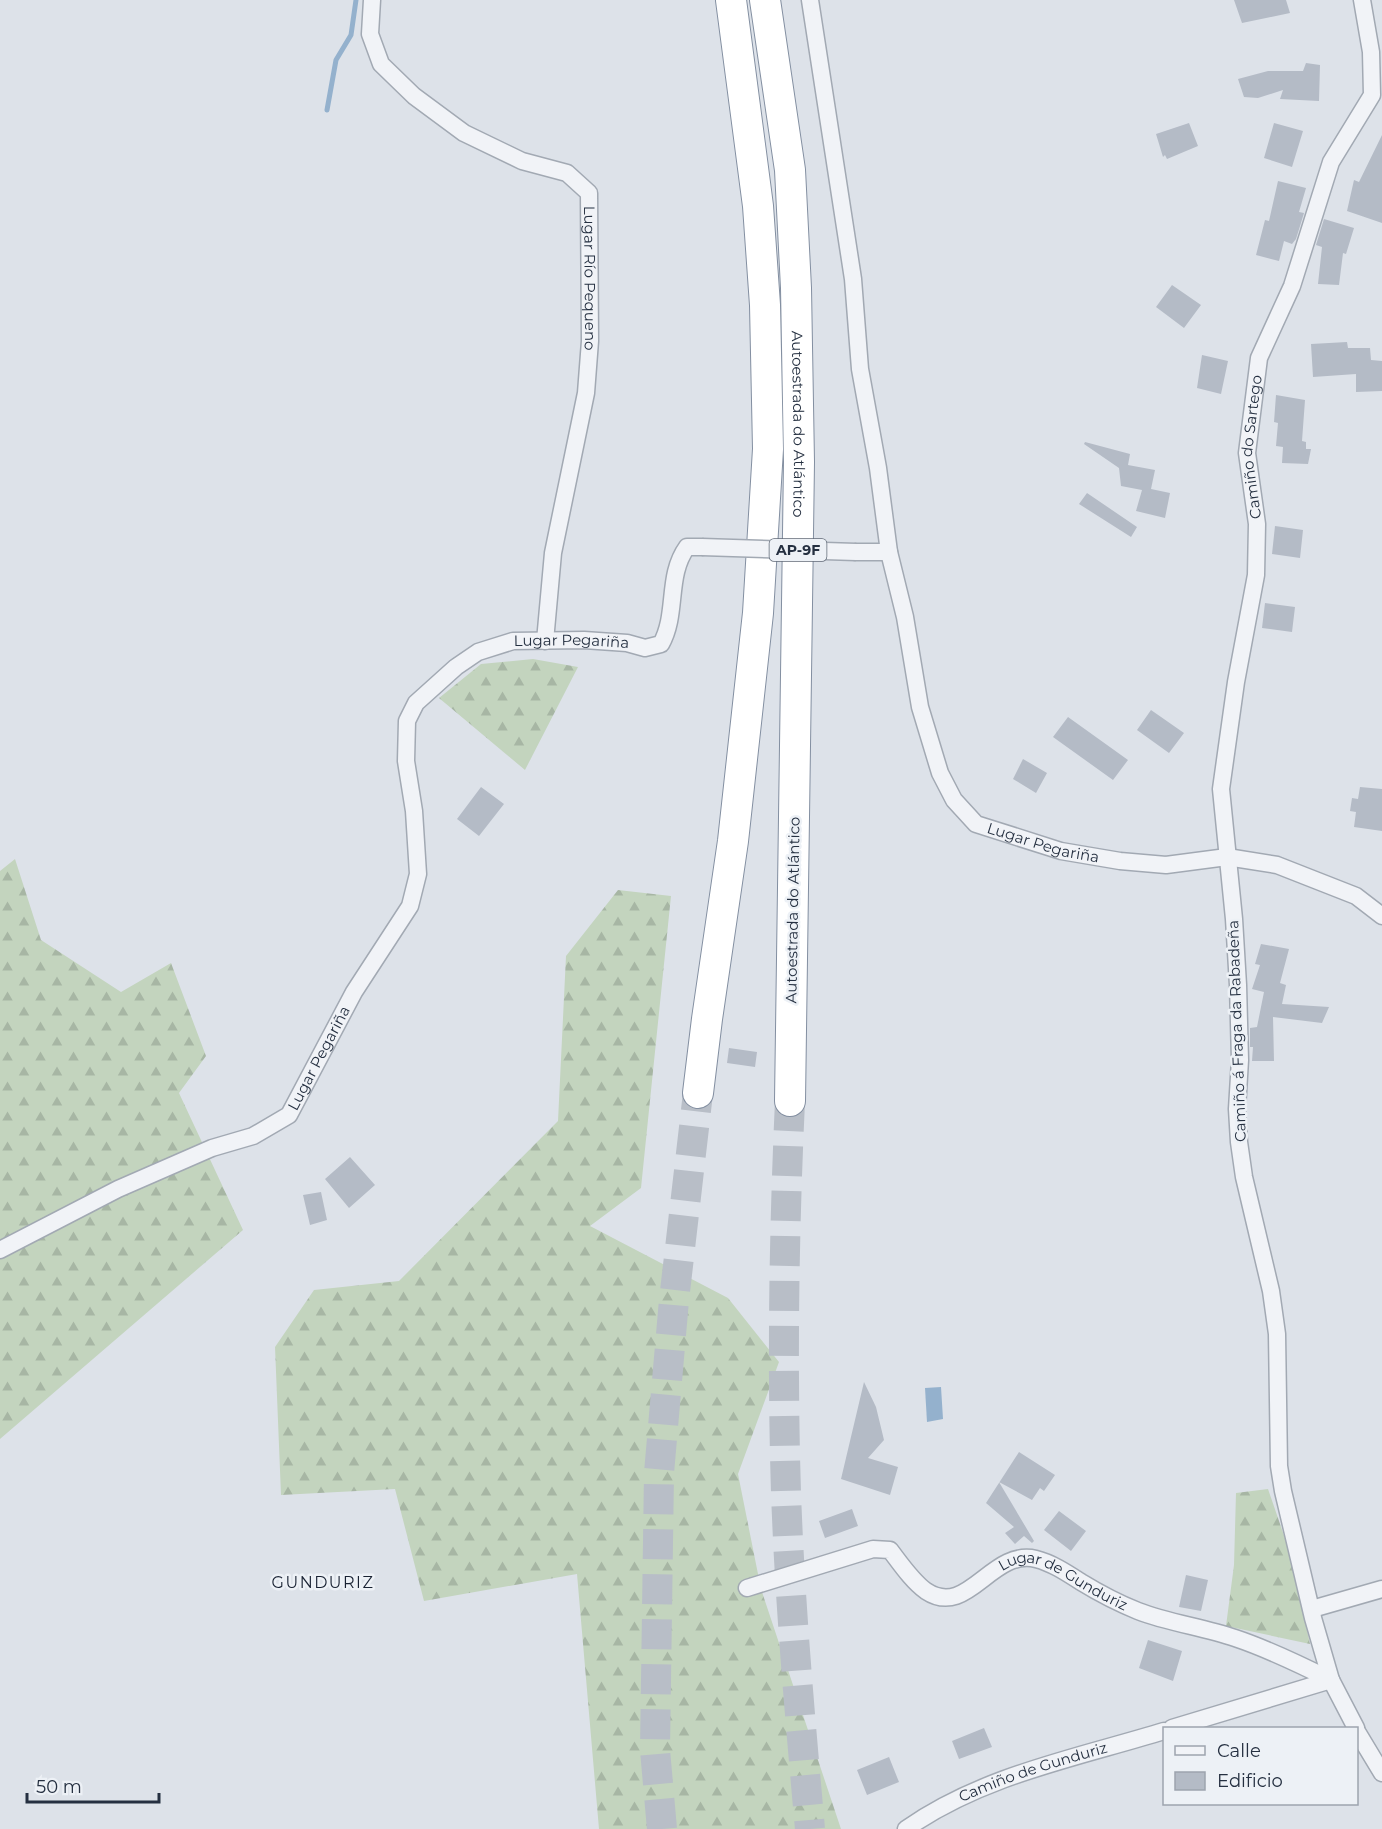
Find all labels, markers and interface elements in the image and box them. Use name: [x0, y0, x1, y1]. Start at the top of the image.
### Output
street label: Lugar Río Pequeno: [580, 206, 600, 351]
street label: Autoestrada do Atlántico: [788, 330, 809, 518]
street label: Camiño do Sartego: [1237, 374, 1266, 520]
road number: AP-9F: [770, 539, 826, 561]
street label: Lugar Pegariña: [513, 630, 630, 652]
street label: Autoestrada do Atlántico: [781, 816, 804, 1004]
street label: Lugar Pegariña: [985, 818, 1101, 866]
street label: Camiño á Fraga da Rabadeña: [1223, 920, 1250, 1142]
street label: Lugar Pegariña: [283, 1002, 354, 1114]
street label: Lugar de Gunduriz: [995, 1548, 1131, 1615]
district label: GUNDURIZ: [272, 1573, 374, 1592]
legend: [1163, 1727, 1358, 1805]
street label: Camiño de Gunduriz: [955, 1738, 1110, 1806]
text: Calle: [1217, 1740, 1261, 1762]
scale bar: [27, 1766, 159, 1804]
text: Edificio: [1217, 1770, 1283, 1792]
text: 50 m: [36, 1776, 82, 1798]

